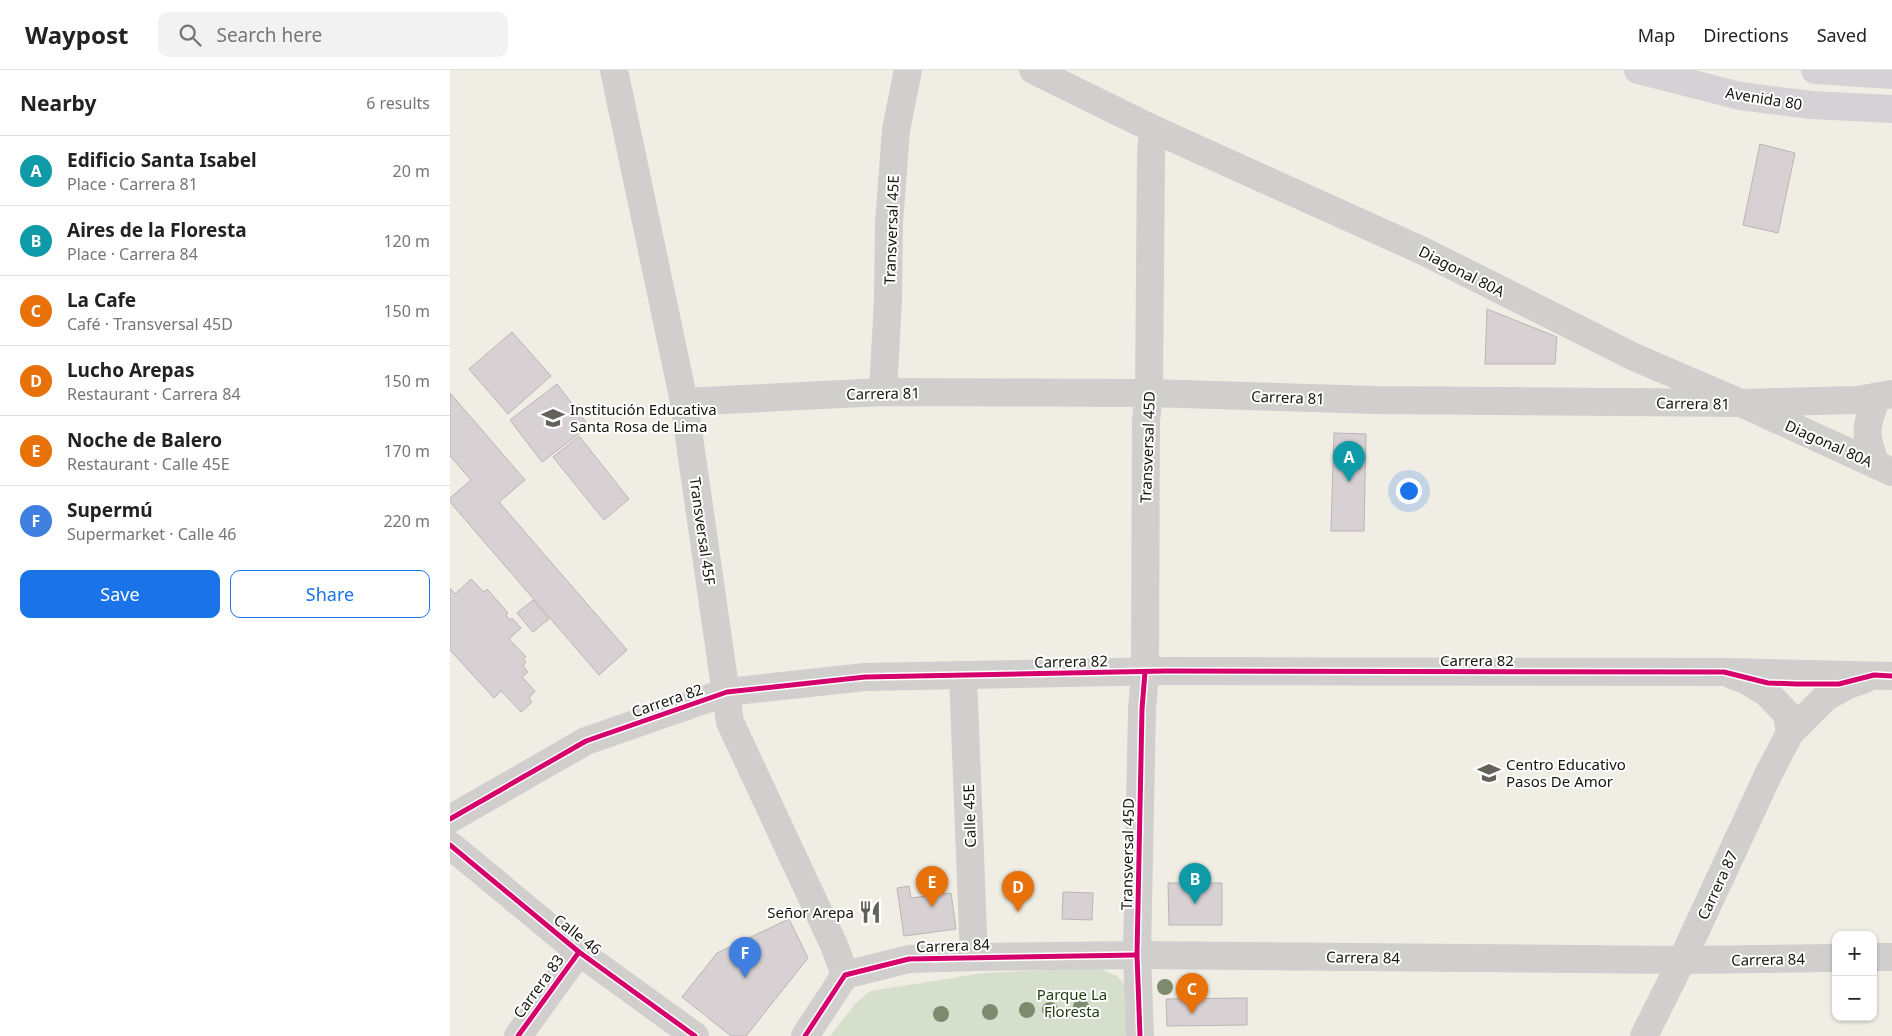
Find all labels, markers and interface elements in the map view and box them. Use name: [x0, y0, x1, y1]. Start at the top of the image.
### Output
search box: [158, 12, 508, 57]
text: Waypost: [25, 18, 128, 51]
icon: search: [176, 21, 204, 49]
text: Search here: [216, 22, 322, 48]
text: Map: [1638, 23, 1675, 47]
text: Directions: [1703, 23, 1789, 47]
text: Saved: [1817, 23, 1867, 47]
street label: Avenida 80: [1724, 82, 1804, 114]
text: Nearby: [20, 89, 96, 117]
text: 6 results: [366, 92, 430, 114]
text: Edificio Santa Isabel: [67, 147, 257, 173]
text: A: [30, 160, 42, 182]
text: 20 m: [393, 160, 430, 182]
text: Place · Carrera 81: [67, 173, 198, 195]
street label: Transversal 45E: [879, 175, 903, 285]
text: Aires de la Floresta: [67, 217, 247, 243]
text: B: [31, 230, 41, 252]
text: 120 m: [383, 230, 430, 252]
street label: Diagonal 80A: [1416, 241, 1509, 301]
text: Place · Carrera 84: [67, 243, 198, 265]
text: La Cafe: [67, 287, 136, 313]
text: C: [31, 300, 41, 322]
text: 150 m: [383, 300, 430, 322]
text: Café · Transversal 45D: [67, 313, 233, 335]
text: Lucho Arepas: [67, 357, 194, 383]
text: D: [30, 370, 42, 392]
text: 150 m: [383, 370, 430, 392]
street label: Carrera 81: [846, 382, 920, 404]
text: Restaurant · Carrera 84: [67, 383, 241, 405]
street label: Carrera 81: [1251, 386, 1325, 408]
street label: Transversal 45D: [1135, 391, 1159, 503]
street label: Carrera 81: [1656, 392, 1730, 414]
place label: Institución Educativa Santa Rosa de Lima: [570, 399, 717, 436]
school or university icon: Institución Educativa Santa Rosa de Lima: [540, 405, 566, 431]
street label: Diagonal 80A: [1782, 415, 1876, 471]
text: Noche de Balero: [67, 427, 222, 453]
text: E: [32, 440, 40, 462]
text: 170 m: [383, 440, 430, 462]
pin: A: [1333, 441, 1365, 482]
text: Restaurant · Calle 45E: [67, 453, 230, 475]
street label: Transversal 45F: [686, 476, 721, 587]
your location: [1396, 478, 1422, 504]
text: Supermú: [67, 497, 153, 523]
text: F: [32, 510, 40, 532]
text: 220 m: [383, 510, 430, 532]
text: Supermarket · Calle 46: [67, 523, 236, 545]
button: Save: [20, 570, 220, 618]
button: Share: [230, 570, 430, 618]
street label: Carrera 82: [1034, 650, 1108, 672]
street label: Carrera 82: [1440, 650, 1514, 670]
street label: Carrera 82: [629, 679, 705, 721]
place label: Centro Educativo Pasos De Amor: [1506, 754, 1626, 791]
school or university icon: Centro Educativo Pasos De Amor: [1476, 760, 1502, 786]
street label: Calle 45E: [958, 784, 980, 848]
street label: Transversal 45D: [1116, 798, 1138, 910]
street label: Carrera 87: [1692, 847, 1742, 923]
pin: B: [1179, 863, 1211, 904]
pin: E: [916, 866, 948, 907]
pin: D: [1002, 871, 1034, 912]
restaurant icon: Señor Arepa: [857, 899, 883, 925]
place label: Señor Arepa: [767, 902, 854, 922]
street label: Calle 46: [550, 909, 606, 959]
map controls: [1832, 931, 1877, 1021]
button: +: [1832, 931, 1877, 976]
street label: Carrera 84: [916, 934, 991, 956]
pin: F: [729, 937, 761, 978]
street label: Carrera 84: [1326, 946, 1400, 968]
street label: Carrera 84: [1731, 948, 1805, 970]
street label: Carrera 83: [508, 950, 568, 1022]
pin: C: [1176, 973, 1208, 1014]
button: −: [1832, 976, 1877, 1021]
park label: Parque La Floresta: [1037, 984, 1107, 1021]

